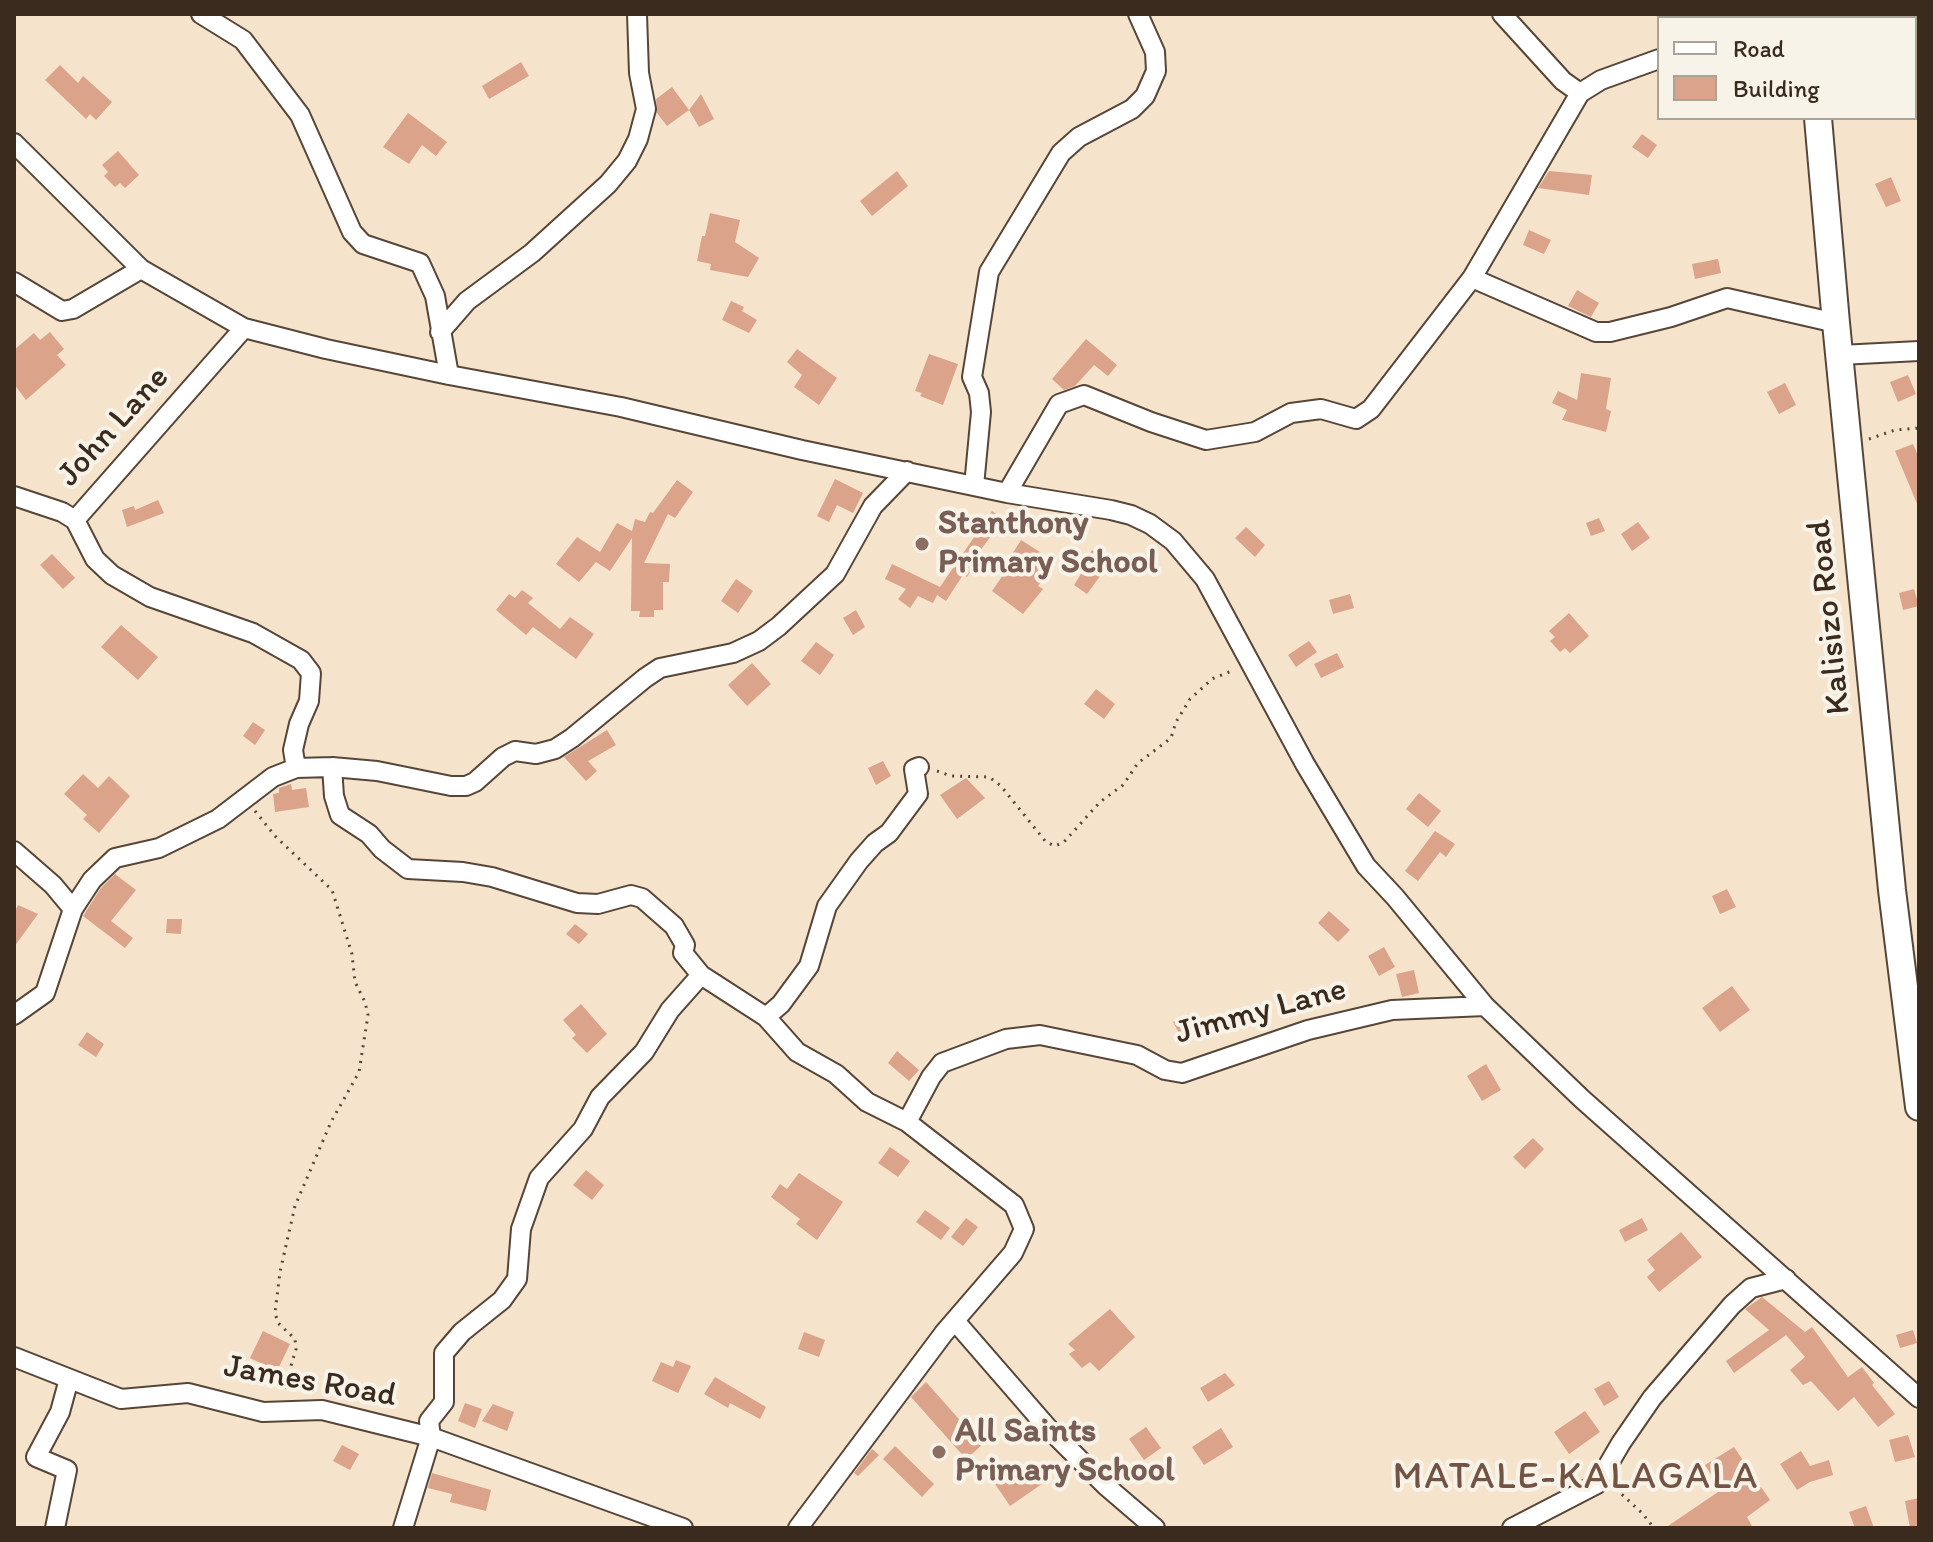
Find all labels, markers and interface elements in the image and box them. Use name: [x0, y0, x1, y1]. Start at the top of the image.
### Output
legend: [1657, 16, 1917, 120]
text: Road: [1733, 34, 1785, 63]
text: Building: [1733, 74, 1820, 103]
street label: John Lane: [49, 358, 179, 496]
place label: Stanthony Primary School: [938, 504, 1158, 584]
street label: Kalisizo Road: [1799, 518, 1861, 716]
marker: Stanthony Primary School: [913, 535, 931, 553]
street label: Jimmy Lane: [1171, 970, 1351, 1054]
street label: James Road: [221, 1347, 399, 1417]
place label: All Saints Primary School: [955, 1412, 1175, 1492]
marker: All Saints Primary School: [930, 1443, 948, 1461]
district label: MATALE-KALAGALA: [1390, 1455, 1762, 1501]

